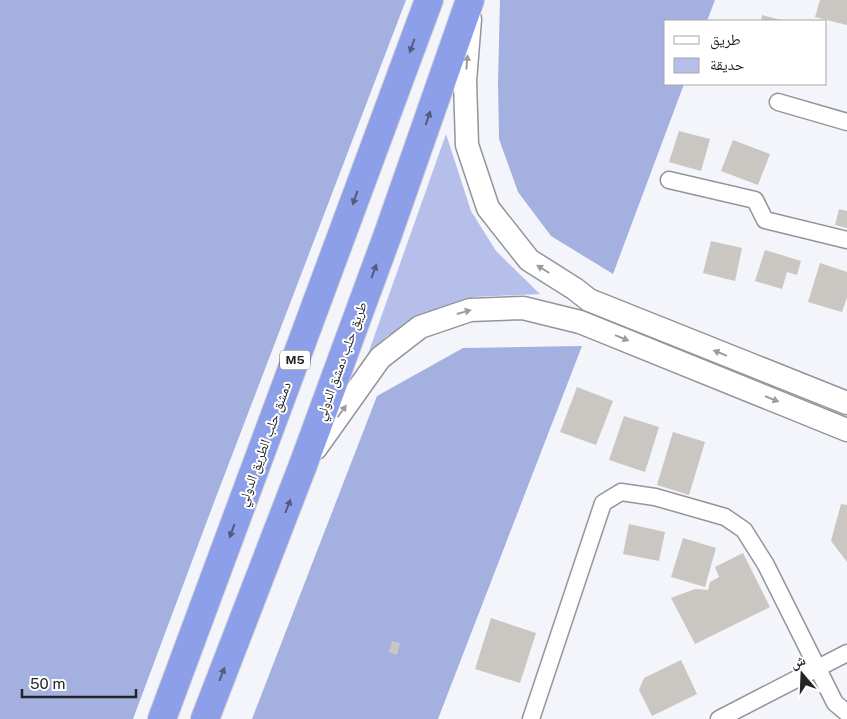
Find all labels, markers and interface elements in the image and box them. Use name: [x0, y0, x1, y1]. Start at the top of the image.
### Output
legend: [664, 20, 827, 85]
text: طريق: [710, 31, 741, 50]
one-way arrow: [408, 39, 416, 54]
one-way arrow: [463, 53, 471, 69]
text: حديقة: [710, 56, 745, 73]
one-way arrow: [425, 110, 433, 125]
one-way arrow: [351, 191, 359, 206]
one-way arrow: [370, 263, 378, 278]
one-way arrow: [536, 264, 549, 274]
street label: طريق حلب دمشق الدولي: [312, 299, 373, 424]
one-way arrow: [457, 308, 472, 316]
one-way arrow: [614, 335, 629, 343]
one-way arrow: [713, 348, 728, 356]
road number: M5: [280, 350, 310, 370]
street label: دمشق حلب الطريق الدولي: [234, 380, 297, 510]
one-way arrow: [765, 396, 779, 404]
one-way arrow: [337, 404, 347, 418]
one-way arrow: [284, 499, 292, 513]
one-way arrow: [228, 524, 236, 539]
north arrow: [777, 649, 827, 699]
text: ش: [788, 652, 808, 673]
scale bar: [22, 666, 136, 698]
one-way arrow: [219, 666, 227, 681]
text: 50 m: [30, 675, 65, 692]

